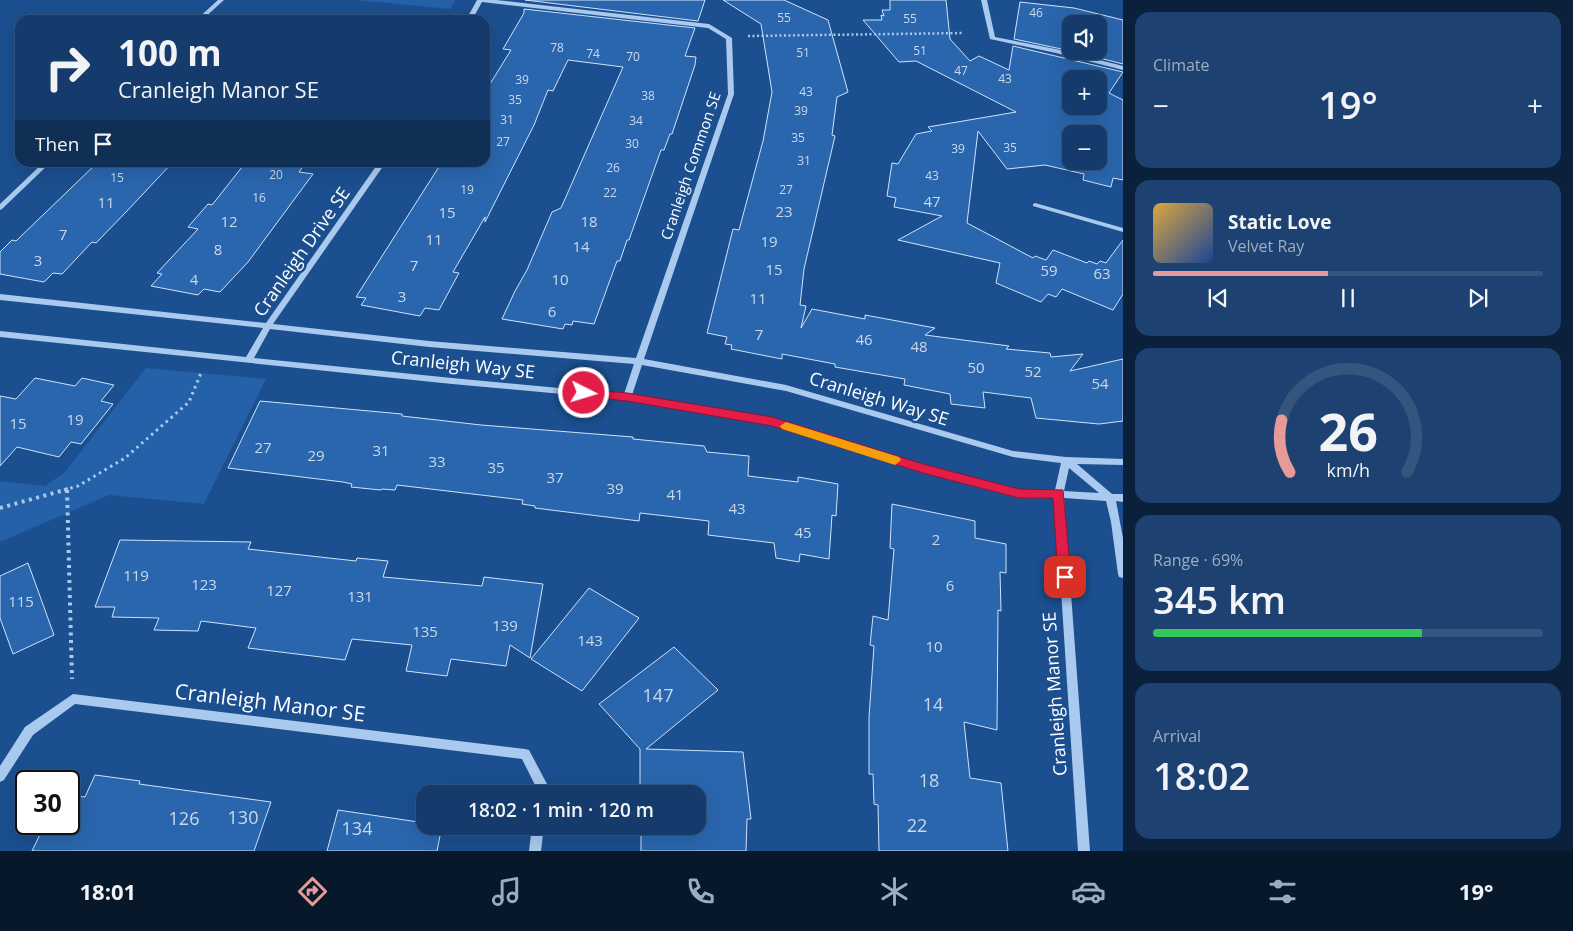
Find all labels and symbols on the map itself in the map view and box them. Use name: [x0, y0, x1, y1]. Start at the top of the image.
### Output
house number: 46: [1029, 4, 1043, 21]
house number: 55: [777, 9, 791, 26]
house number: 55: [903, 10, 917, 27]
house number: 78: [550, 39, 564, 56]
house number: 51: [913, 42, 927, 59]
house number: 51: [796, 44, 810, 61]
house number: 74: [586, 45, 600, 62]
house number: 70: [626, 48, 640, 65]
house number: 47: [954, 62, 968, 79]
house number: 43: [998, 70, 1012, 87]
house number: 39: [515, 71, 529, 88]
house number: 43: [799, 83, 813, 100]
house number: 38: [641, 87, 655, 104]
street label: Cranleigh Common SE: [655, 89, 725, 242]
house number: 35: [508, 91, 522, 108]
house number: 39: [794, 102, 808, 119]
house number: 31: [500, 111, 514, 128]
house number: 34: [629, 112, 643, 129]
house number: 35: [791, 129, 805, 146]
house number: 27: [496, 133, 510, 150]
house number: 30: [625, 135, 639, 152]
house number: 35: [1003, 139, 1017, 156]
house number: 39: [951, 140, 965, 157]
house number: 31: [797, 152, 811, 169]
house number: 26: [606, 159, 620, 176]
house number: 20: [269, 166, 283, 183]
house number: 43: [925, 167, 939, 184]
house number: 15: [110, 169, 124, 186]
house number: 19: [460, 181, 474, 198]
house number: 27: [779, 181, 793, 198]
street label: Cranleigh Drive SE: [247, 182, 355, 321]
house number: 22: [603, 184, 617, 201]
house number: 16: [252, 189, 266, 206]
house number: 47: [923, 191, 941, 211]
house number: 11: [97, 192, 115, 212]
house number: 23: [775, 201, 793, 221]
house number: 15: [438, 202, 456, 222]
house number: 12: [220, 211, 238, 231]
house number: 18: [580, 211, 598, 231]
house number: 7: [59, 224, 67, 244]
house number: 11: [425, 229, 443, 249]
house number: 19: [760, 231, 778, 251]
house number: 14: [572, 236, 590, 256]
house number: 8: [214, 239, 222, 259]
house number: 3: [34, 250, 42, 270]
house number: 7: [410, 255, 418, 275]
house number: 15: [765, 259, 783, 279]
house number: 59: [1040, 260, 1058, 280]
house number: 63: [1093, 263, 1111, 283]
house number: 4: [190, 269, 199, 289]
house number: 10: [551, 269, 569, 289]
house number: 3: [398, 286, 406, 306]
house number: 11: [749, 288, 767, 308]
house number: 6: [548, 301, 556, 321]
house number: 7: [755, 324, 763, 344]
house number: 46: [855, 329, 873, 349]
house number: 48: [910, 336, 928, 356]
street label: Cranleigh Way SE: [390, 345, 536, 383]
house number: 50: [967, 357, 985, 377]
house number: 52: [1024, 361, 1042, 381]
street label: Cranleigh Way SE: [807, 365, 952, 431]
position arrow: [557, 366, 609, 418]
house number: 54: [1091, 373, 1109, 393]
house number: 19: [66, 409, 84, 429]
house number: 15: [9, 413, 27, 433]
house number: 27: [254, 437, 272, 457]
house number: 31: [372, 440, 390, 460]
house number: 29: [307, 445, 325, 465]
house number: 33: [428, 451, 446, 471]
house number: 35: [487, 457, 505, 477]
house number: 37: [546, 467, 564, 487]
house number: 39: [606, 478, 624, 498]
house number: 41: [666, 484, 684, 504]
house number: 43: [728, 498, 746, 518]
house number: 45: [794, 522, 812, 542]
house number: 2: [932, 529, 940, 549]
pin: [1044, 556, 1086, 598]
house number: 119: [123, 565, 149, 585]
house number: 123: [191, 574, 217, 594]
house number: 6: [946, 575, 954, 595]
house number: 127: [266, 580, 292, 600]
house number: 131: [347, 586, 373, 606]
house number: 115: [8, 591, 34, 611]
street label: Cranleigh Manor SE: [1036, 611, 1072, 777]
house number: 139: [492, 615, 518, 635]
house number: 135: [412, 621, 438, 641]
house number: 143: [577, 630, 603, 650]
house number: 10: [925, 636, 943, 656]
street label: Cranleigh Manor SE: [173, 676, 367, 728]
house number: 147: [643, 683, 673, 707]
house number: 14: [923, 692, 943, 716]
house number: 18: [919, 768, 939, 792]
speed limit sign: 30: [15, 770, 80, 835]
house number: 130: [228, 805, 258, 829]
house number: 126: [169, 806, 199, 830]
house number: 22: [907, 813, 927, 837]
house number: 134: [342, 816, 372, 840]

